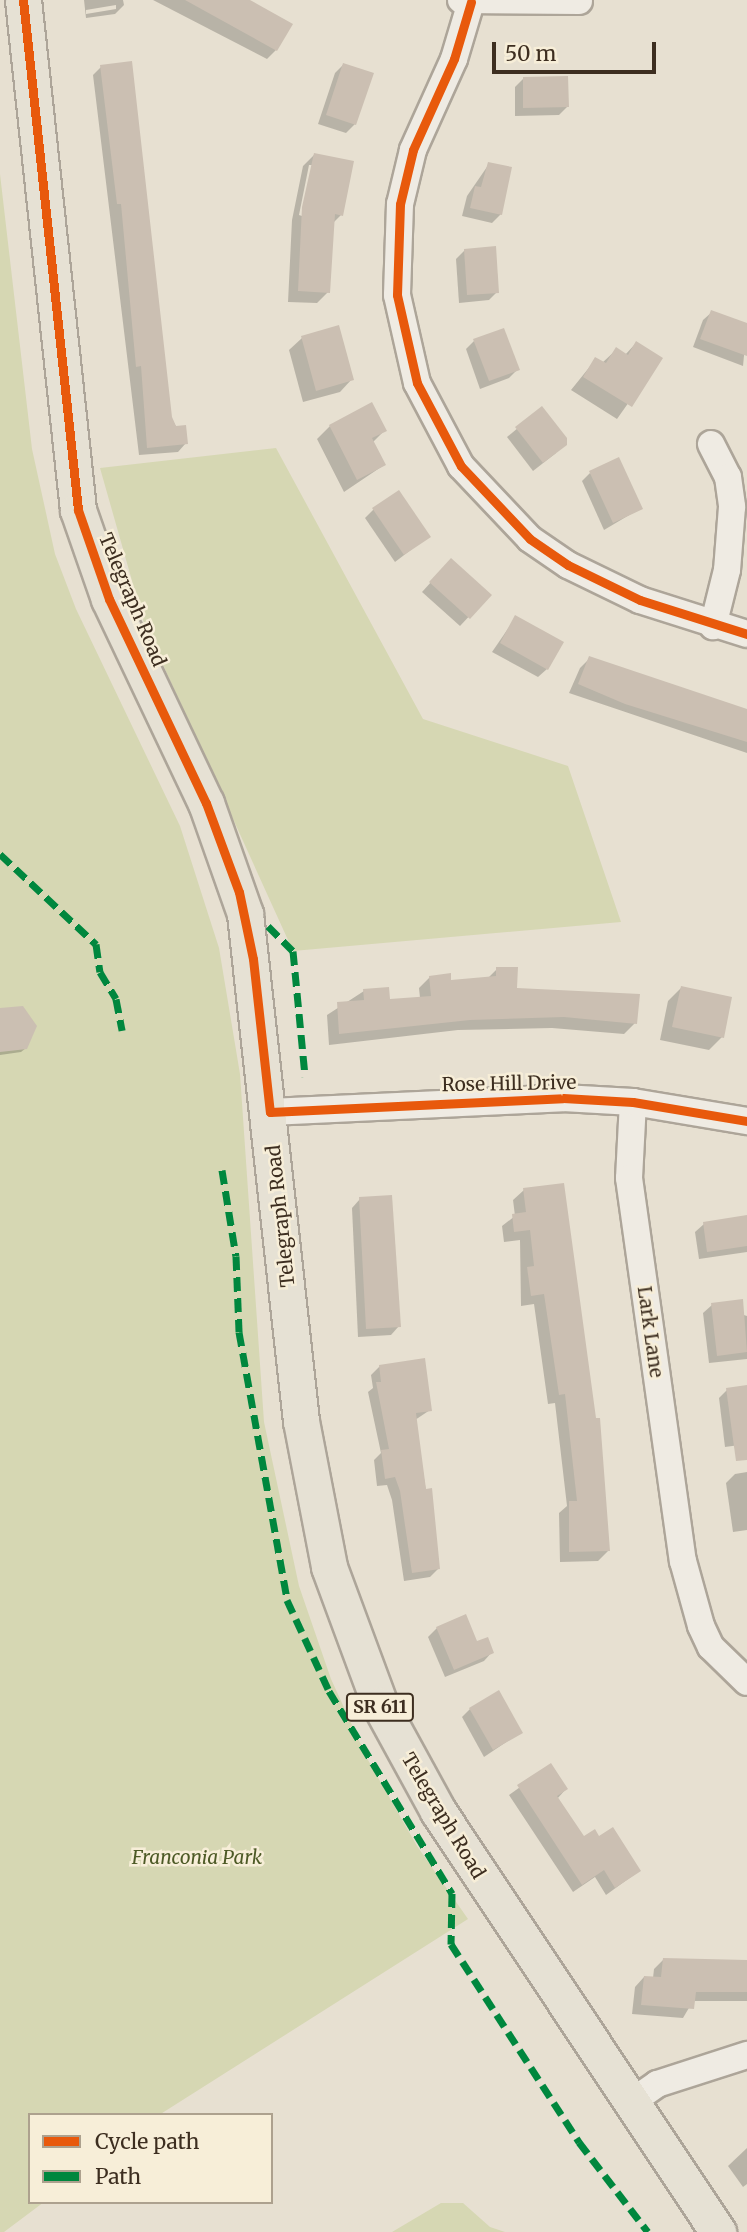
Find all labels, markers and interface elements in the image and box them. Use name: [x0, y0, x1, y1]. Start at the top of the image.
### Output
scale bar: [495, 28, 660, 72]
text: 50 m: [505, 40, 556, 67]
street label: Telegraph Road: [94, 530, 170, 670]
street label: Rose Hill Drive: [441, 1071, 577, 1097]
street label: Telegraph Road: [262, 1144, 300, 1288]
street label: Lark Lane: [632, 1285, 668, 1379]
road number: SR 611: [345, 1692, 415, 1722]
street label: Telegraph Road: [396, 1749, 490, 1883]
park label: Franconia Park: [132, 1847, 262, 1869]
legend: [28, 2113, 273, 2204]
text: Cycle path: [95, 2128, 199, 2155]
text: Path: [95, 2163, 141, 2190]

